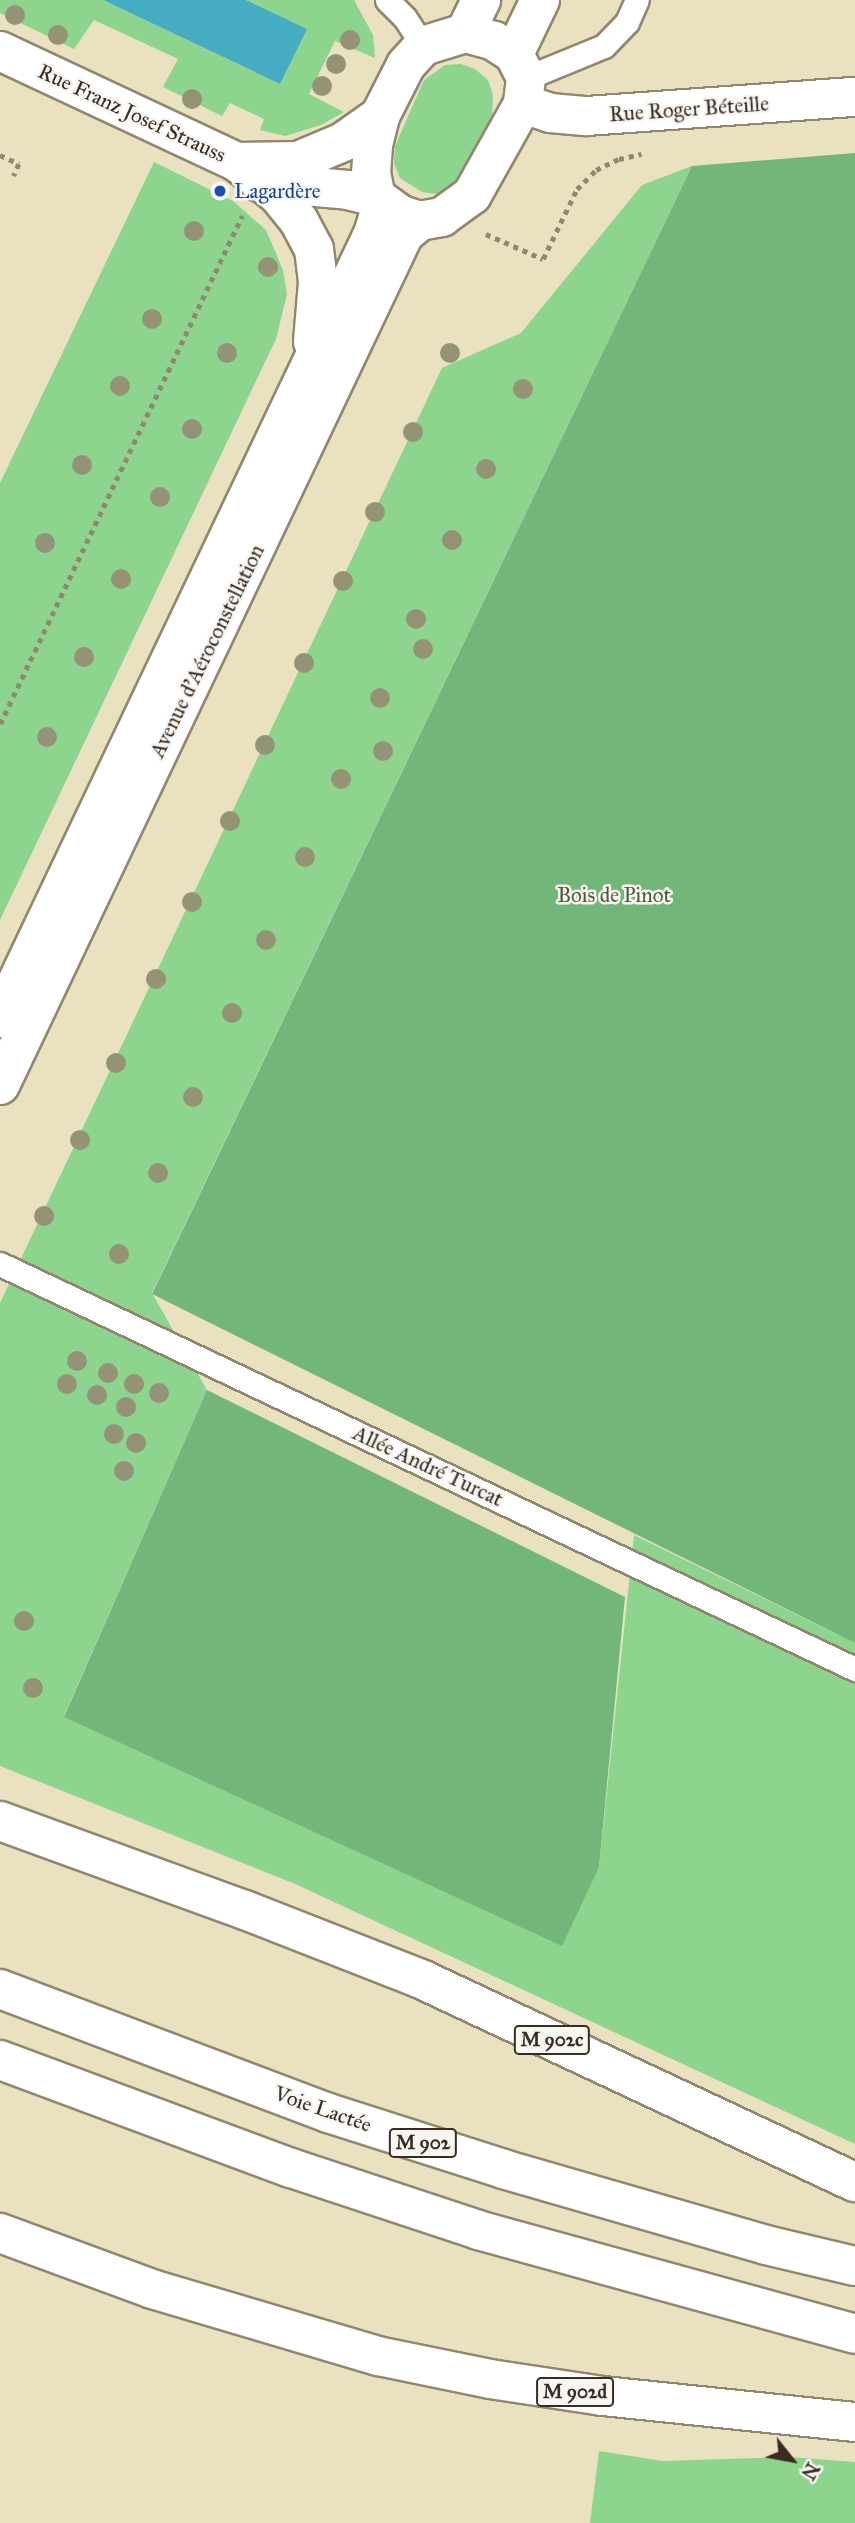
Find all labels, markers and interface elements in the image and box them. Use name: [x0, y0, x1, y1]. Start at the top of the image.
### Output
street label: Rue Franz Josef Strauss: [34, 58, 230, 168]
street label: Rue Roger Béteille: [608, 91, 770, 127]
place label: Lagardère: [234, 178, 321, 204]
marker: Lagardère: [212, 183, 228, 199]
street label: Avenue d'Aéroconstellation: [144, 540, 270, 762]
park label: Bois de Pinot: [557, 882, 671, 908]
street label: Allée André Turcat: [349, 1420, 507, 1512]
road number: M 902c: [514, 2024, 590, 2056]
street label: Voie Lactée: [271, 2081, 375, 2137]
road number: M 902: [388, 2128, 458, 2158]
road number: M 902d: [535, 2376, 615, 2408]
north arrow: [757, 2425, 827, 2495]
text: N: [796, 2458, 824, 2484]

